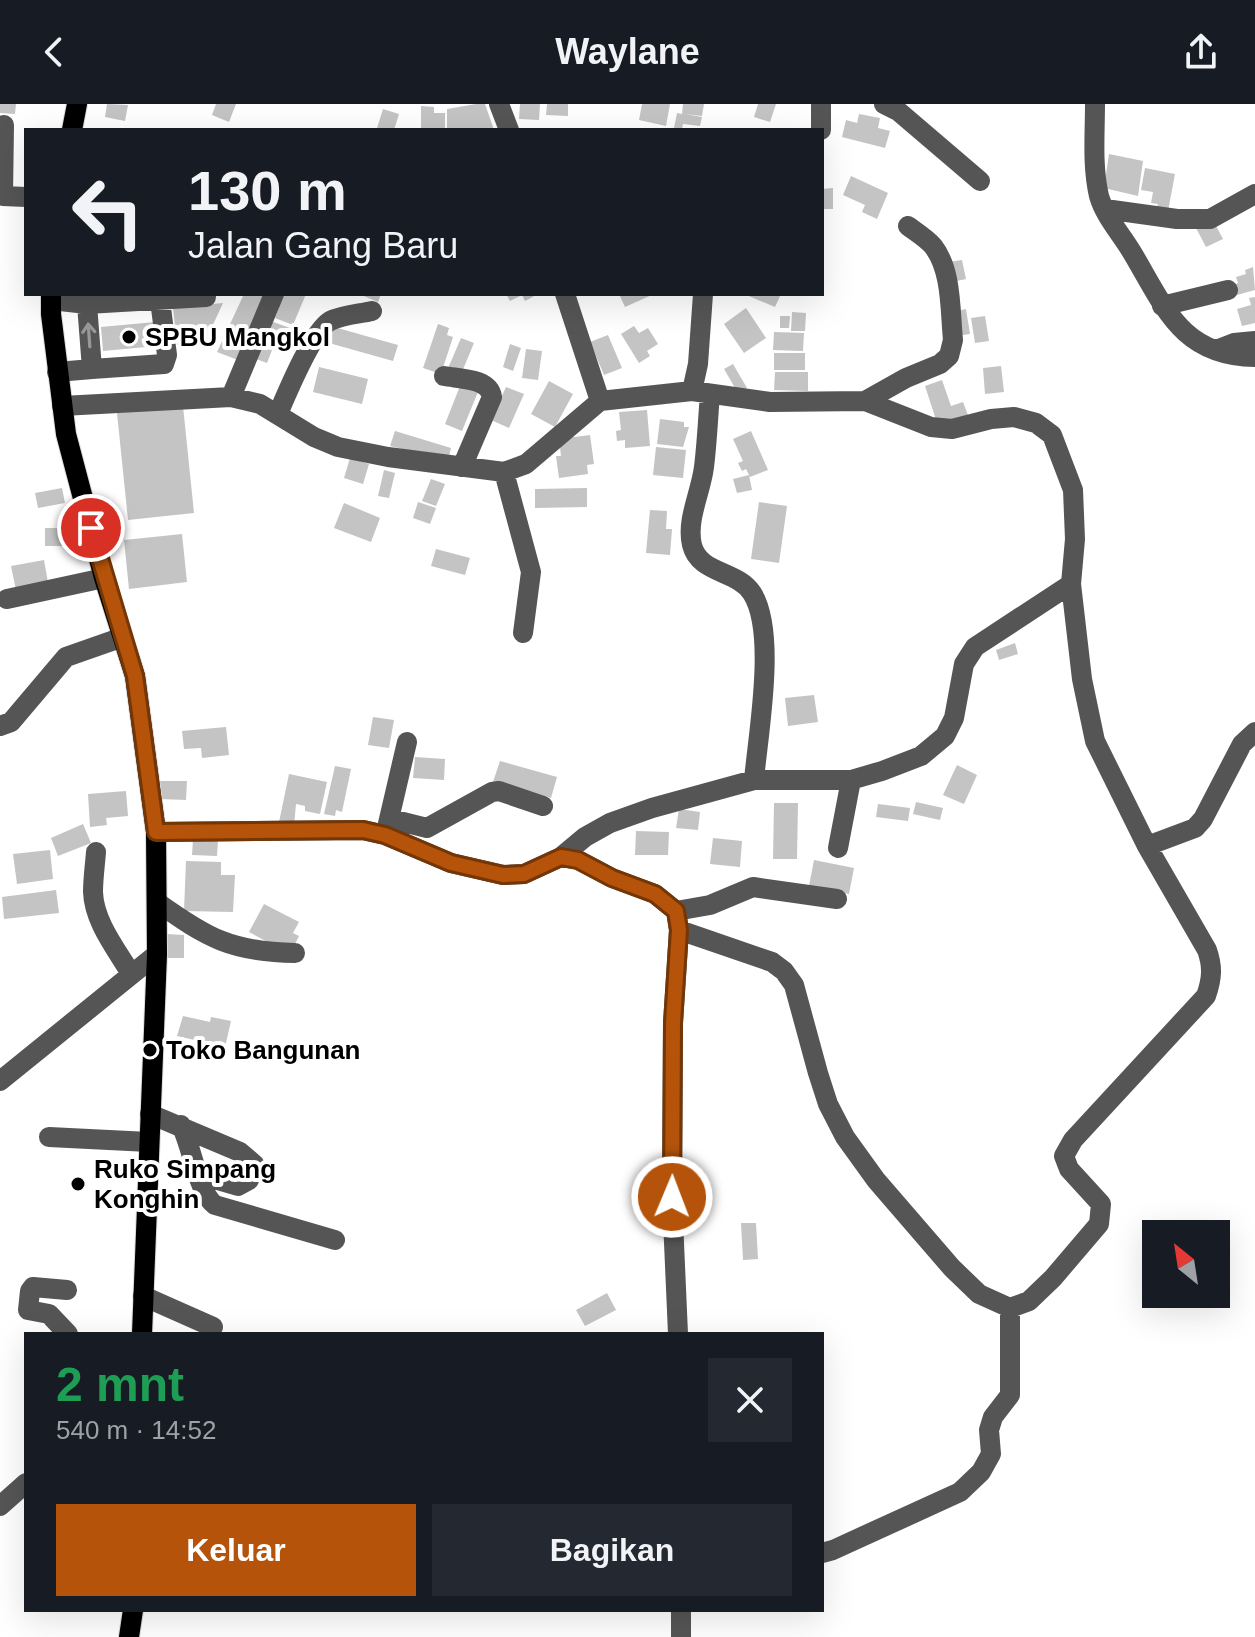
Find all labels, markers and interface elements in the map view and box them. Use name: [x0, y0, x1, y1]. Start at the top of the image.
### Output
icon: back: [32, 30, 76, 74]
icon: share: [1179, 30, 1223, 74]
text: Waylane: [555, 31, 700, 72]
text: 130 m: [188, 159, 347, 222]
icon: left: [56, 160, 160, 264]
text: Jalan Gang Baru: [188, 225, 458, 266]
one-way arrow: [81, 322, 96, 349]
place label: SPBU Mangkol: [145, 322, 330, 352]
marker: SPBU Mangkol: [120, 328, 138, 346]
pin: [57, 494, 125, 562]
icon: arrive: [69, 506, 113, 550]
place label: Toko Bangunan: [166, 1035, 361, 1065]
marker: Toko Bangunan: [141, 1041, 159, 1059]
place label: Ruko Simpang Konghin: [94, 1154, 276, 1214]
position arrow: [630, 1155, 714, 1239]
marker: Ruko Simpang Konghin: [69, 1175, 87, 1193]
north arrow: [1142, 1220, 1230, 1308]
map controls: [1142, 1220, 1230, 1308]
text: 2 mnt: [56, 1358, 184, 1411]
button: close: [708, 1358, 792, 1442]
text: 540 m · 14:52: [56, 1415, 216, 1445]
button: Keluar: [56, 1504, 416, 1596]
button: Bagikan: [432, 1504, 792, 1596]

